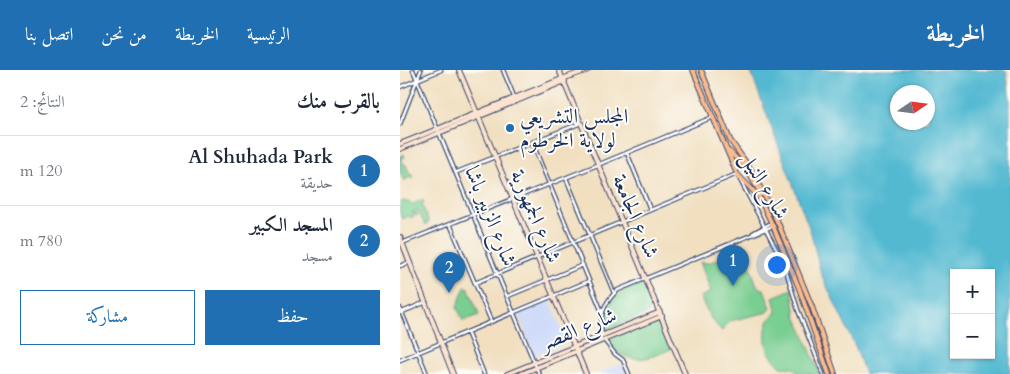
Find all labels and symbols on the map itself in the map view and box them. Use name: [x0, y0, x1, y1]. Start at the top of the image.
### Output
north arrow: [890, 85, 935, 130]
place label: المجلس التشريعي لولاية الخرطوم: [520, 102, 628, 158]
marker: المجلس التشريعي لولاية الخرطوم: [504, 122, 516, 134]
street label: شارع النيل: [730, 146, 796, 226]
street label: شارع الزبير باشا: [455, 162, 524, 272]
street label: شارع الجمهورية: [500, 165, 568, 268]
street label: شارع الجامعة: [602, 170, 666, 264]
pin: 1: [717, 245, 749, 286]
pin: 2: [433, 252, 465, 293]
your location: [764, 252, 790, 278]
street label: شارع القصر: [534, 301, 622, 362]

